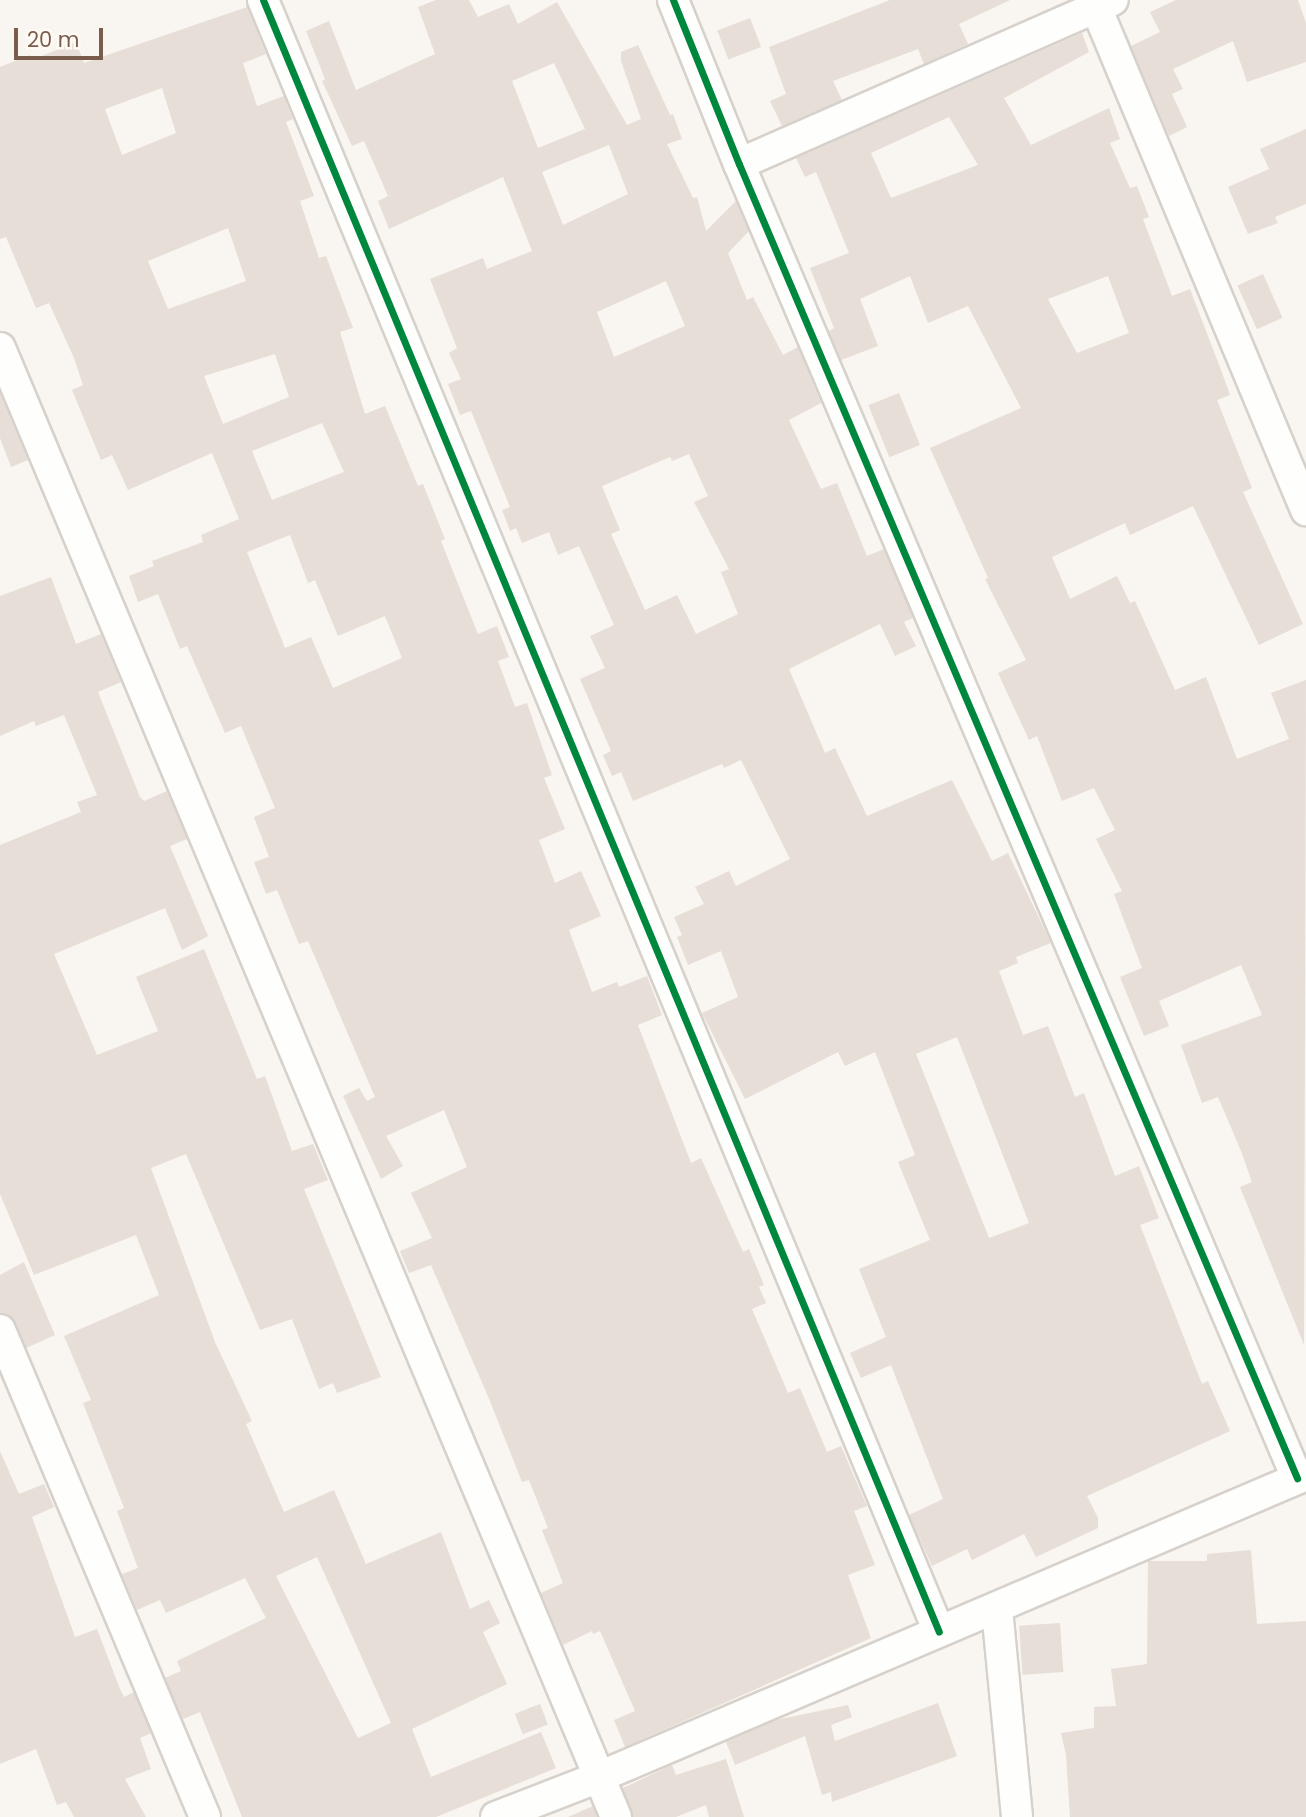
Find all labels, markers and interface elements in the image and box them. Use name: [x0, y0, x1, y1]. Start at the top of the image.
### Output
scale bar: [18, 14, 107, 58]
text: 20 m: [27, 25, 80, 54]

